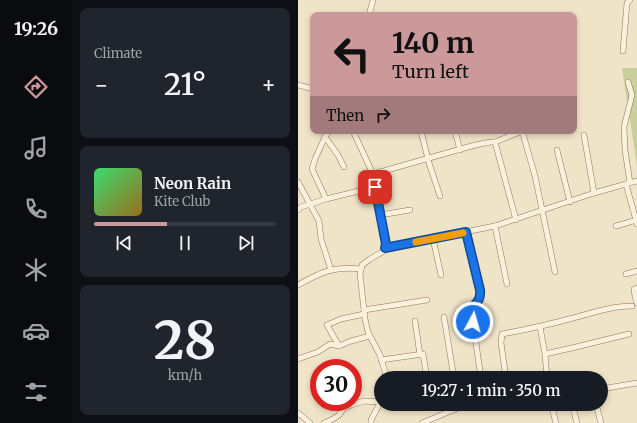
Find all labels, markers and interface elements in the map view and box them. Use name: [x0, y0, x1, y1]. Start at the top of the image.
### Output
text: 19:26: [14, 17, 58, 40]
text: 140 m: [392, 25, 474, 61]
icon: left: [326, 28, 378, 80]
text: Climate: [94, 45, 142, 62]
text: Turn left: [392, 60, 469, 83]
text: 21°: [164, 65, 206, 103]
text: −: [94, 71, 109, 99]
text: +: [261, 71, 276, 99]
icon: directions: [22, 73, 50, 101]
icon: right: [372, 104, 394, 126]
text: Then: [326, 106, 364, 125]
icon: music: [22, 134, 50, 162]
pin: [358, 170, 392, 204]
text: Neon Rain: [154, 174, 231, 193]
icon: arrive: [364, 176, 386, 198]
text: Kite Club: [154, 193, 210, 210]
icon: phone: [22, 195, 50, 223]
icon: previous: [113, 232, 135, 254]
icon: pause: [174, 232, 196, 254]
icon: next: [235, 232, 257, 254]
icon: climate: [22, 256, 50, 284]
position arrow: [452, 301, 494, 343]
text: 28: [154, 308, 216, 373]
icon: car: [22, 317, 50, 345]
speed limit sign: 30: [310, 359, 362, 411]
text: km/h: [168, 367, 202, 384]
icon: filters: [22, 378, 50, 406]
text: 19:27 · 1 min · 350 m: [422, 381, 560, 400]

